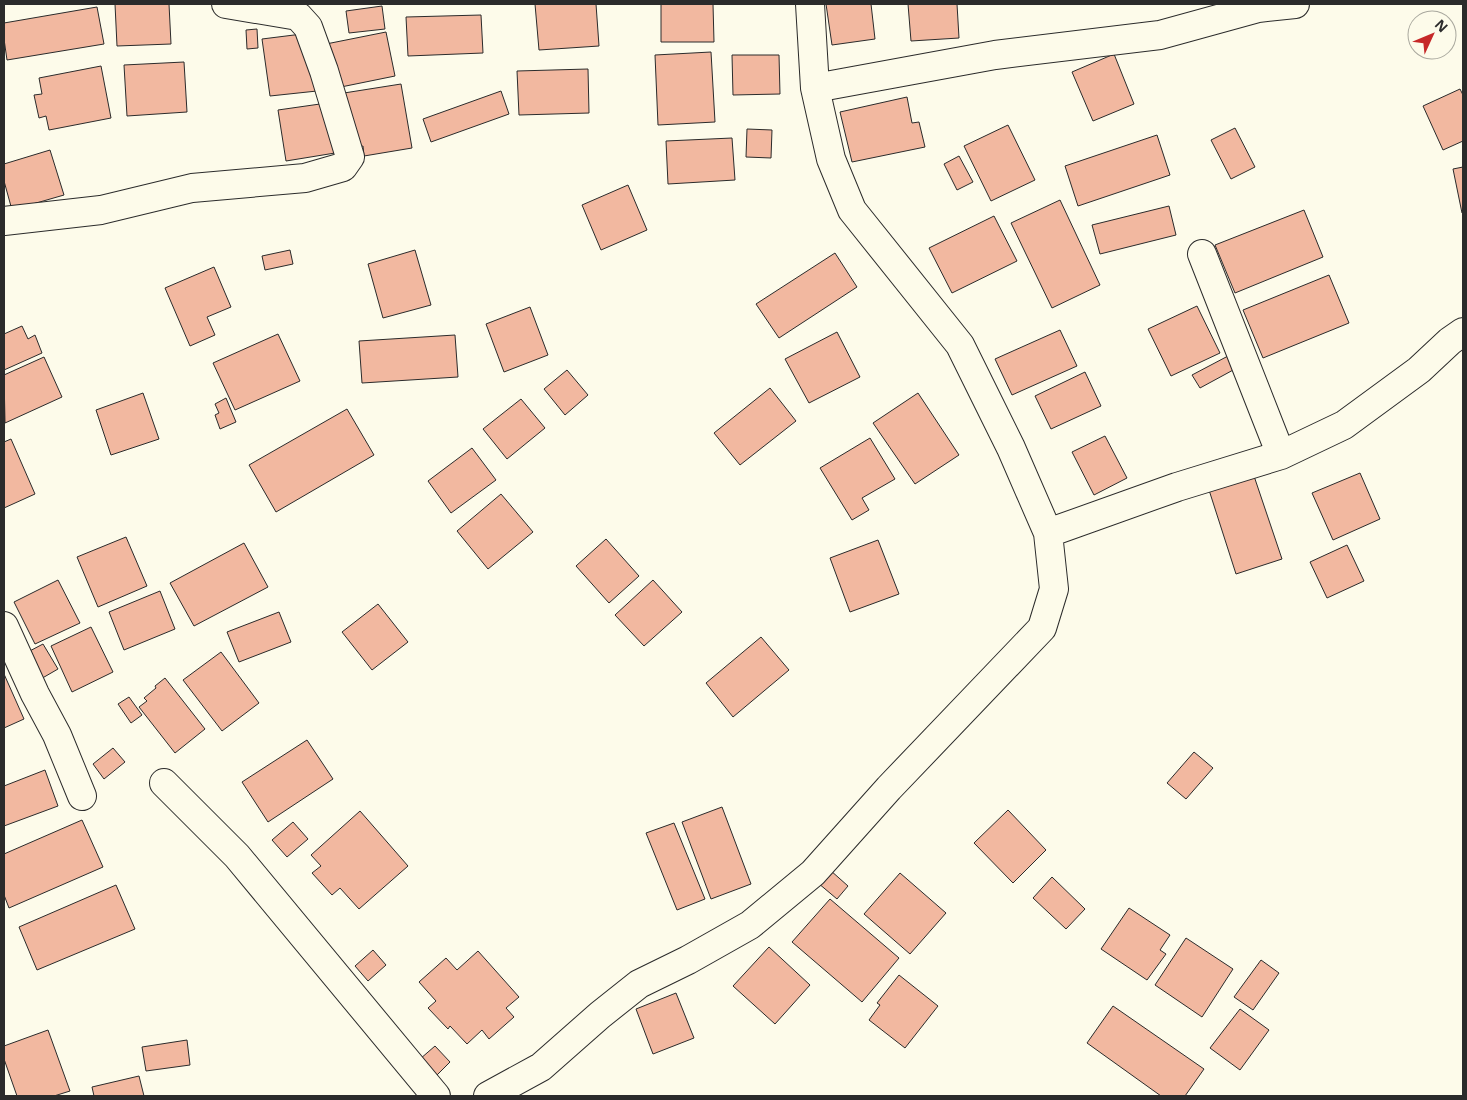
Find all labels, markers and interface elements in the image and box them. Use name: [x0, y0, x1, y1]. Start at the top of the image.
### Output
north arrow: [1407, 10, 1457, 60]
text: N: [1431, 15, 1453, 36]

